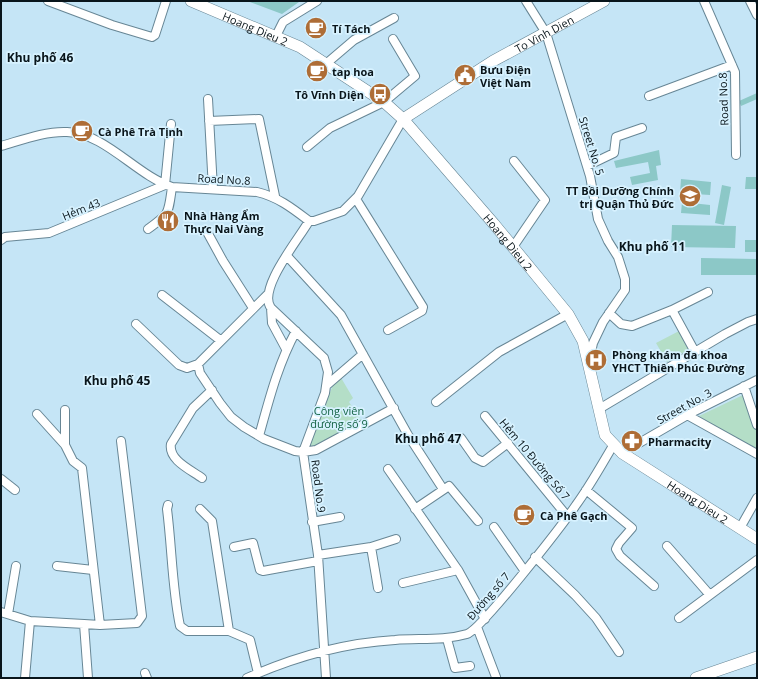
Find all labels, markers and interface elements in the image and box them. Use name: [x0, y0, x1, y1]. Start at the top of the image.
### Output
street label: Hoang Dieu 2: [221, 8, 290, 49]
street label: To Vinh Dien: [512, 11, 576, 55]
cafe icon: Tí Tách: [303, 15, 329, 41]
place label: Tí Tách: [332, 21, 370, 36]
district label: Khu phố 46: [7, 49, 73, 66]
cafe icon: tap hoa: [304, 58, 330, 84]
public building icon: Bưu Điện Việt Nam: [452, 62, 478, 88]
place label: Bưu Điện Việt Nam: [480, 62, 531, 90]
place label: tap hoa: [332, 64, 374, 79]
street label: Road No.8: [715, 72, 731, 126]
bus stop icon: Tô Vĩnh Diện: [367, 81, 393, 107]
place label: Tô Vĩnh Diện: [295, 87, 364, 102]
street label: Street No. 5: [576, 115, 608, 177]
cafe icon: Cà Phê Trà Tịnh: [69, 118, 95, 144]
place label: Cà Phê Trà Tịnh: [98, 124, 183, 139]
street label: Road No.8: [197, 170, 251, 188]
place label: TT Bồi Dưỡng Chính trị Quận Thủ Đức: [566, 183, 674, 211]
school or university icon: TT Bồi Dưỡng Chính trị Quận Thủ Đức: [677, 183, 703, 209]
street label: Hẻm 43: [60, 195, 102, 223]
restaurant icon: Nhà Hàng Ẩm Thực Nai Vàng: [155, 208, 181, 234]
place label: Nhà Hàng Ẩm Thực Nai Vàng: [184, 208, 264, 236]
street label: Hoang Dieu 2: [481, 210, 536, 273]
district label: Khu phố 11: [619, 238, 685, 255]
hospital icon: Phòng khám đa khoa YHCT Thiên Phúc Đường: [583, 347, 609, 373]
place label: Phòng khám đa khoa YHCT Thiên Phúc Đường: [612, 347, 745, 375]
district label: Khu phố 45: [84, 372, 150, 389]
street label: Street No. 3: [654, 385, 714, 427]
park label: Công viên đường số 9: [310, 403, 368, 431]
street label: Hẻm 10 Đường Số 7: [496, 415, 574, 503]
pharmacy icon: Pharmacity: [619, 428, 645, 454]
district label: Khu phố 47: [395, 430, 461, 447]
place label: Pharmacity: [648, 434, 712, 449]
street label: Road No.9: [308, 459, 330, 513]
street label: Hoang Dieu 2: [665, 476, 731, 526]
cafe icon: Cà Phê Gạch: [511, 502, 537, 528]
place label: Cà Phê Gạch: [540, 508, 608, 523]
street label: Đường số 7: [463, 569, 513, 623]

